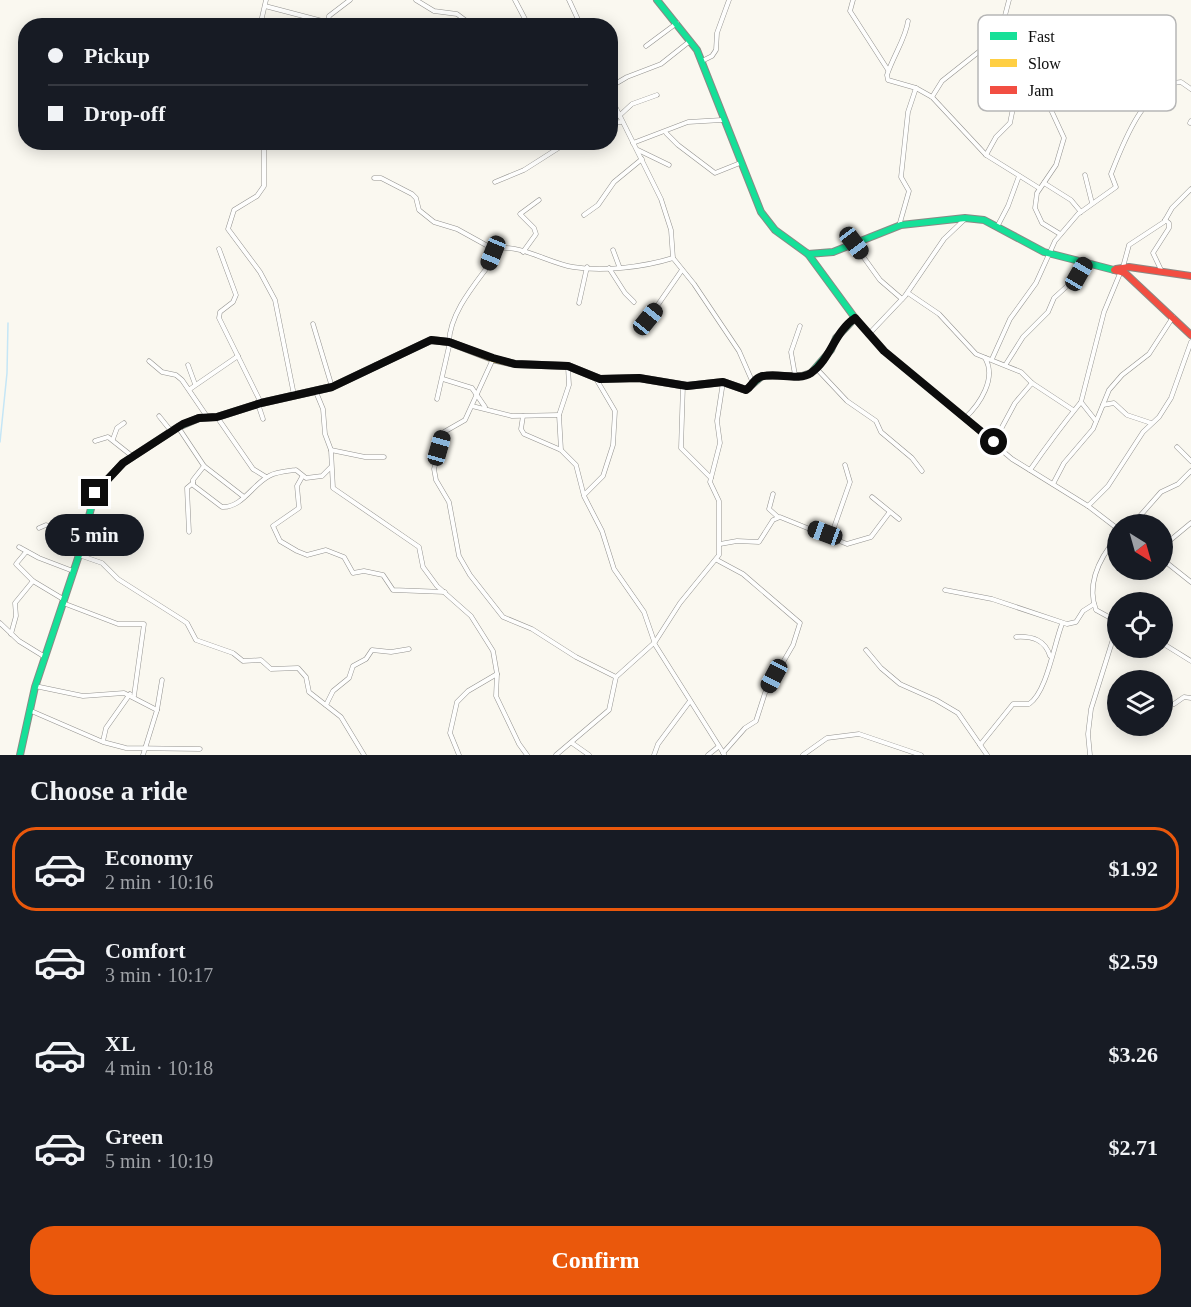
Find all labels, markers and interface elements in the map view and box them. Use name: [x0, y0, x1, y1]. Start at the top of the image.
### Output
legend: [978, 15, 1176, 111]
text: Fast: [1028, 28, 1055, 45]
text: Pickup: [84, 43, 150, 68]
text: Slow: [1028, 55, 1061, 72]
text: Jam: [1028, 82, 1054, 99]
text: Drop-off: [84, 101, 165, 126]
car: [836, 223, 872, 263]
car: [478, 233, 508, 273]
car: [1062, 254, 1096, 294]
car: [630, 299, 666, 339]
car: [425, 428, 453, 468]
route start: [980, 428, 1007, 455]
route end: [81, 479, 108, 506]
callout: 5 min: [46, 514, 144, 556]
north arrow: [1107, 514, 1173, 580]
map controls: [1107, 514, 1173, 736]
car: [805, 518, 845, 548]
text: 5 min: [70, 524, 119, 546]
button: locate: [1107, 592, 1173, 658]
car: [758, 656, 790, 696]
button: layers: [1107, 670, 1173, 736]
text: Choose a ride: [30, 776, 188, 806]
icon: car: [33, 842, 87, 896]
text: Economy: [105, 845, 193, 870]
text: $1.92: [1109, 856, 1158, 881]
text: 2 min · 10:16: [105, 871, 213, 893]
icon: car: [33, 935, 87, 989]
text: Comfort: [105, 938, 186, 963]
text: $2.59: [1109, 949, 1158, 974]
text: 3 min · 10:17: [105, 964, 213, 986]
icon: car: [33, 1028, 87, 1082]
text: XL: [105, 1031, 136, 1056]
text: $3.26: [1109, 1042, 1158, 1067]
text: 4 min · 10:18: [105, 1057, 213, 1079]
icon: car: [33, 1121, 87, 1175]
text: Green: [105, 1124, 163, 1149]
text: $2.71: [1109, 1135, 1158, 1160]
text: 5 min · 10:19: [105, 1150, 213, 1172]
button: Confirm: [30, 1226, 1161, 1295]

